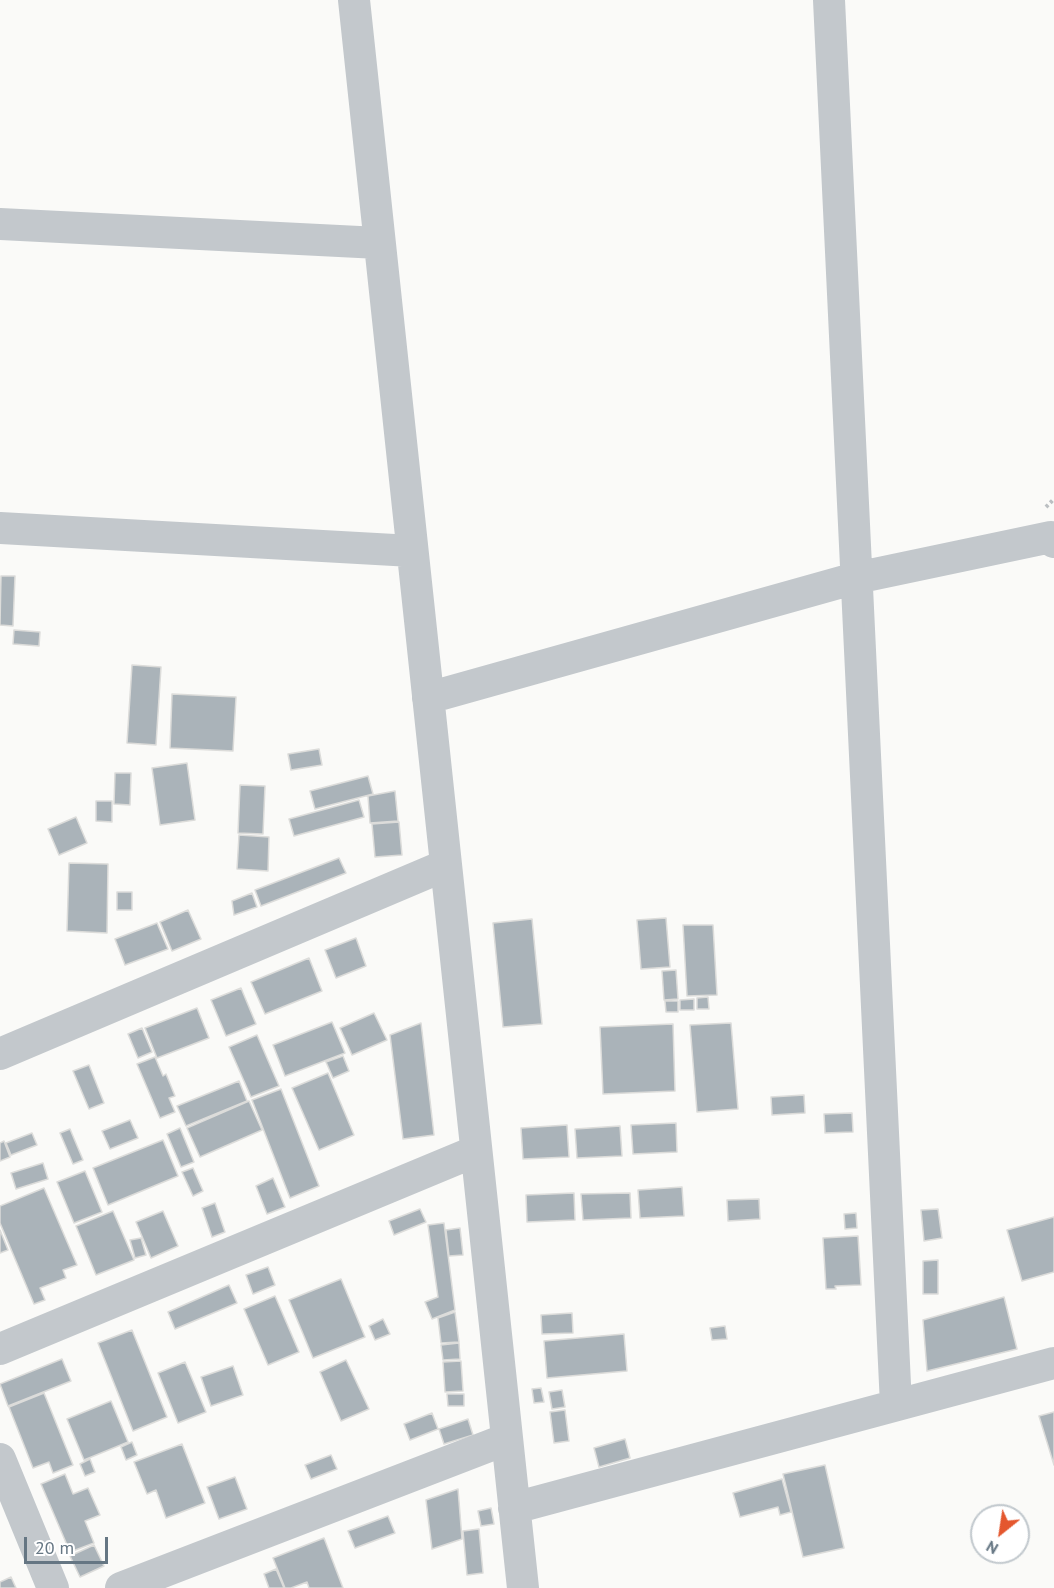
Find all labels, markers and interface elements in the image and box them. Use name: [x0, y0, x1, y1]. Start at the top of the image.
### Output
north arrow: [970, 1504, 1030, 1564]
scale bar: [27, 1525, 111, 1563]
text: 20 m: [35, 1536, 74, 1559]
text: N: [982, 1537, 1002, 1559]

